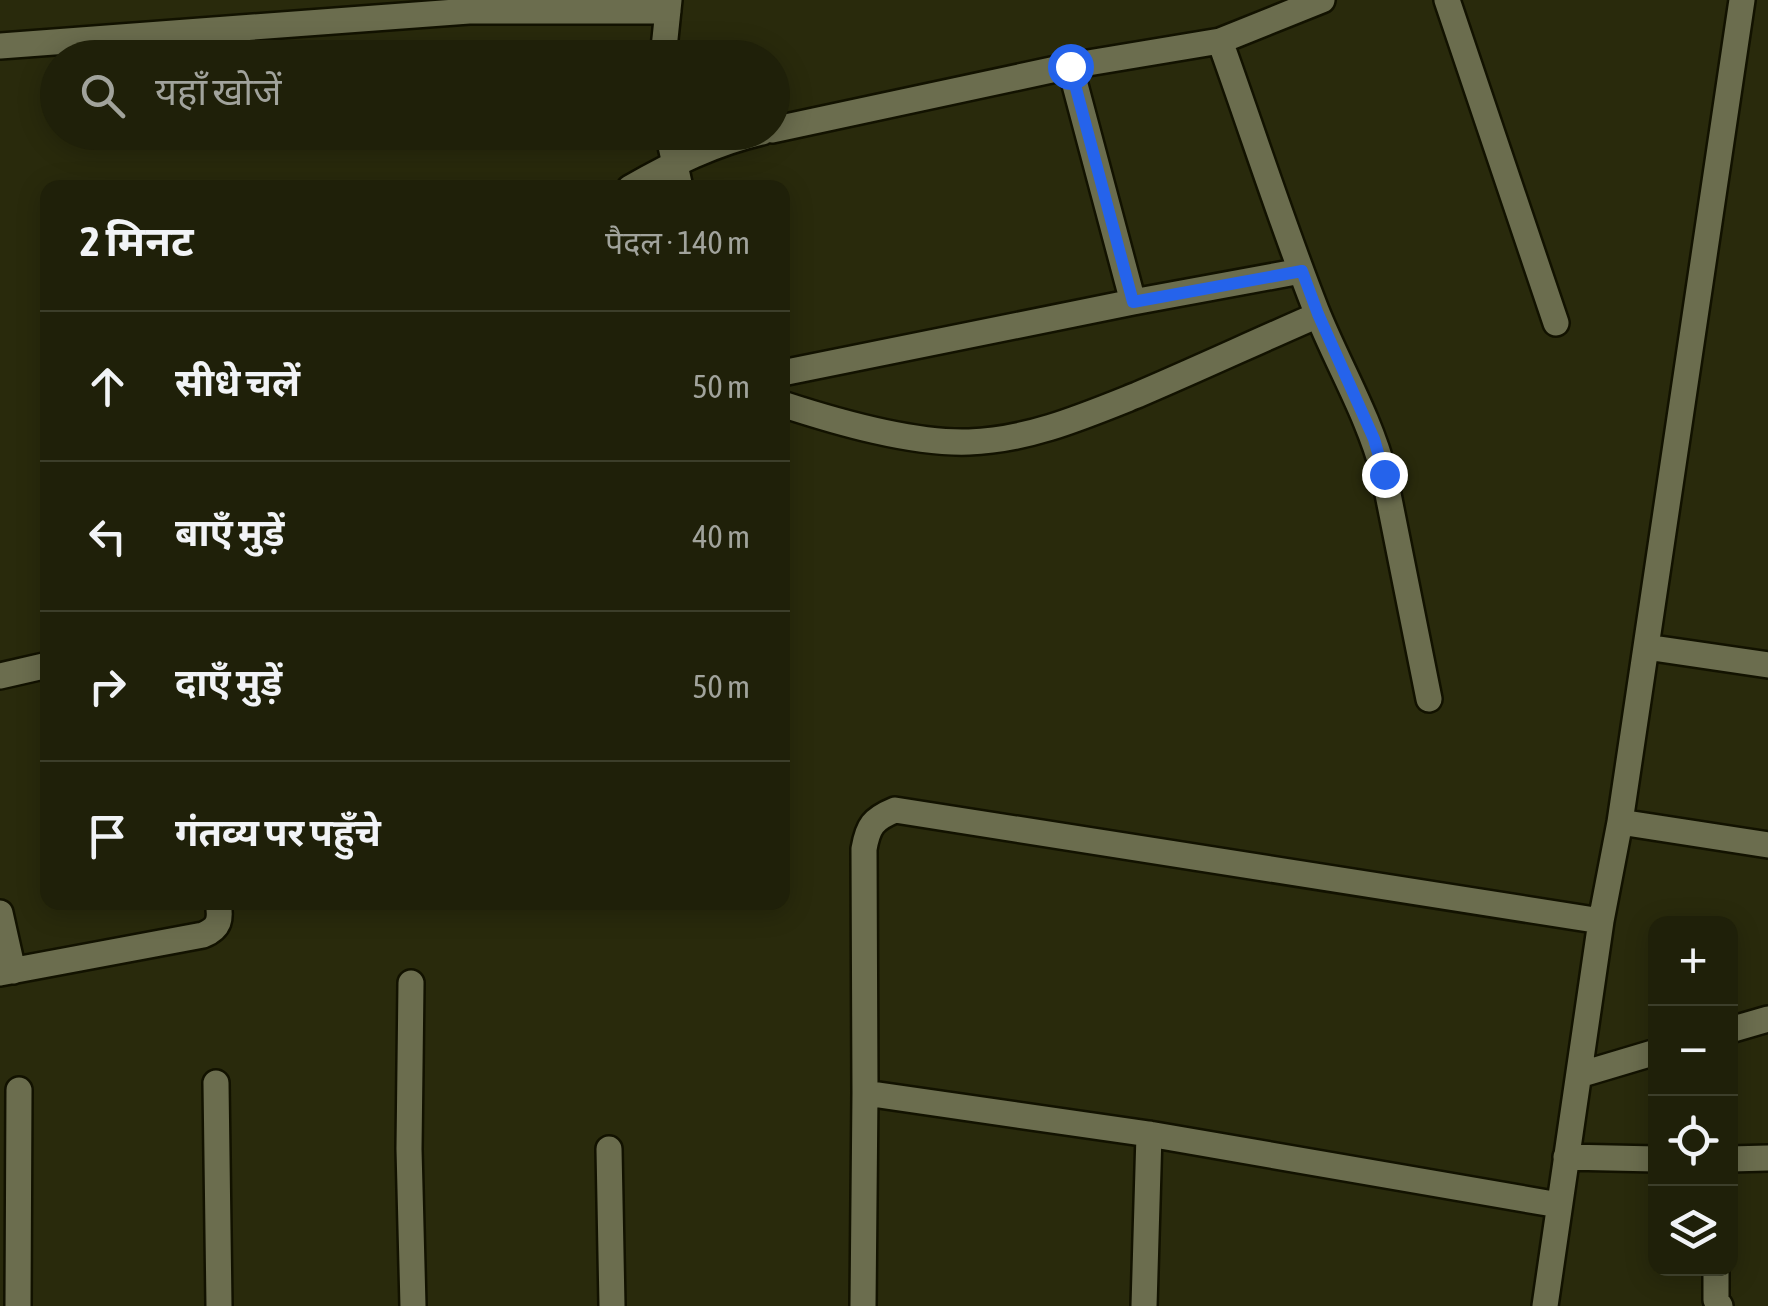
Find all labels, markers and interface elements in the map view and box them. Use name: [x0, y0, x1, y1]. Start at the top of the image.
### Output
search box: [40, 40, 790, 150]
route start: [1048, 44, 1094, 90]
icon: search: [75, 68, 130, 123]
text: यहाँ खोजें: [155, 70, 281, 113]
text: 2 मिनट: [80, 217, 194, 265]
text: पैदल · 140 m: [605, 224, 750, 261]
icon: ahead: [80, 359, 135, 414]
text: सीधे चलें: [175, 361, 300, 404]
text: 50 m: [692, 368, 750, 405]
route end: [1362, 452, 1408, 498]
icon: left: [80, 509, 135, 564]
text: बाएँ मुड़ें: [175, 511, 284, 554]
text: 40 m: [692, 518, 750, 555]
icon: right: [80, 659, 135, 714]
text: दाएँ मुड़ें: [175, 661, 282, 704]
text: 50 m: [692, 668, 750, 705]
icon: arrive: [80, 809, 135, 864]
text: गंतव्य पर पहुँचे: [175, 811, 381, 854]
map controls: [1648, 916, 1738, 1276]
button: +: [1648, 916, 1738, 1006]
button: −: [1648, 1006, 1738, 1096]
button: locate: [1648, 1096, 1738, 1186]
button: layers: [1648, 1186, 1738, 1276]

